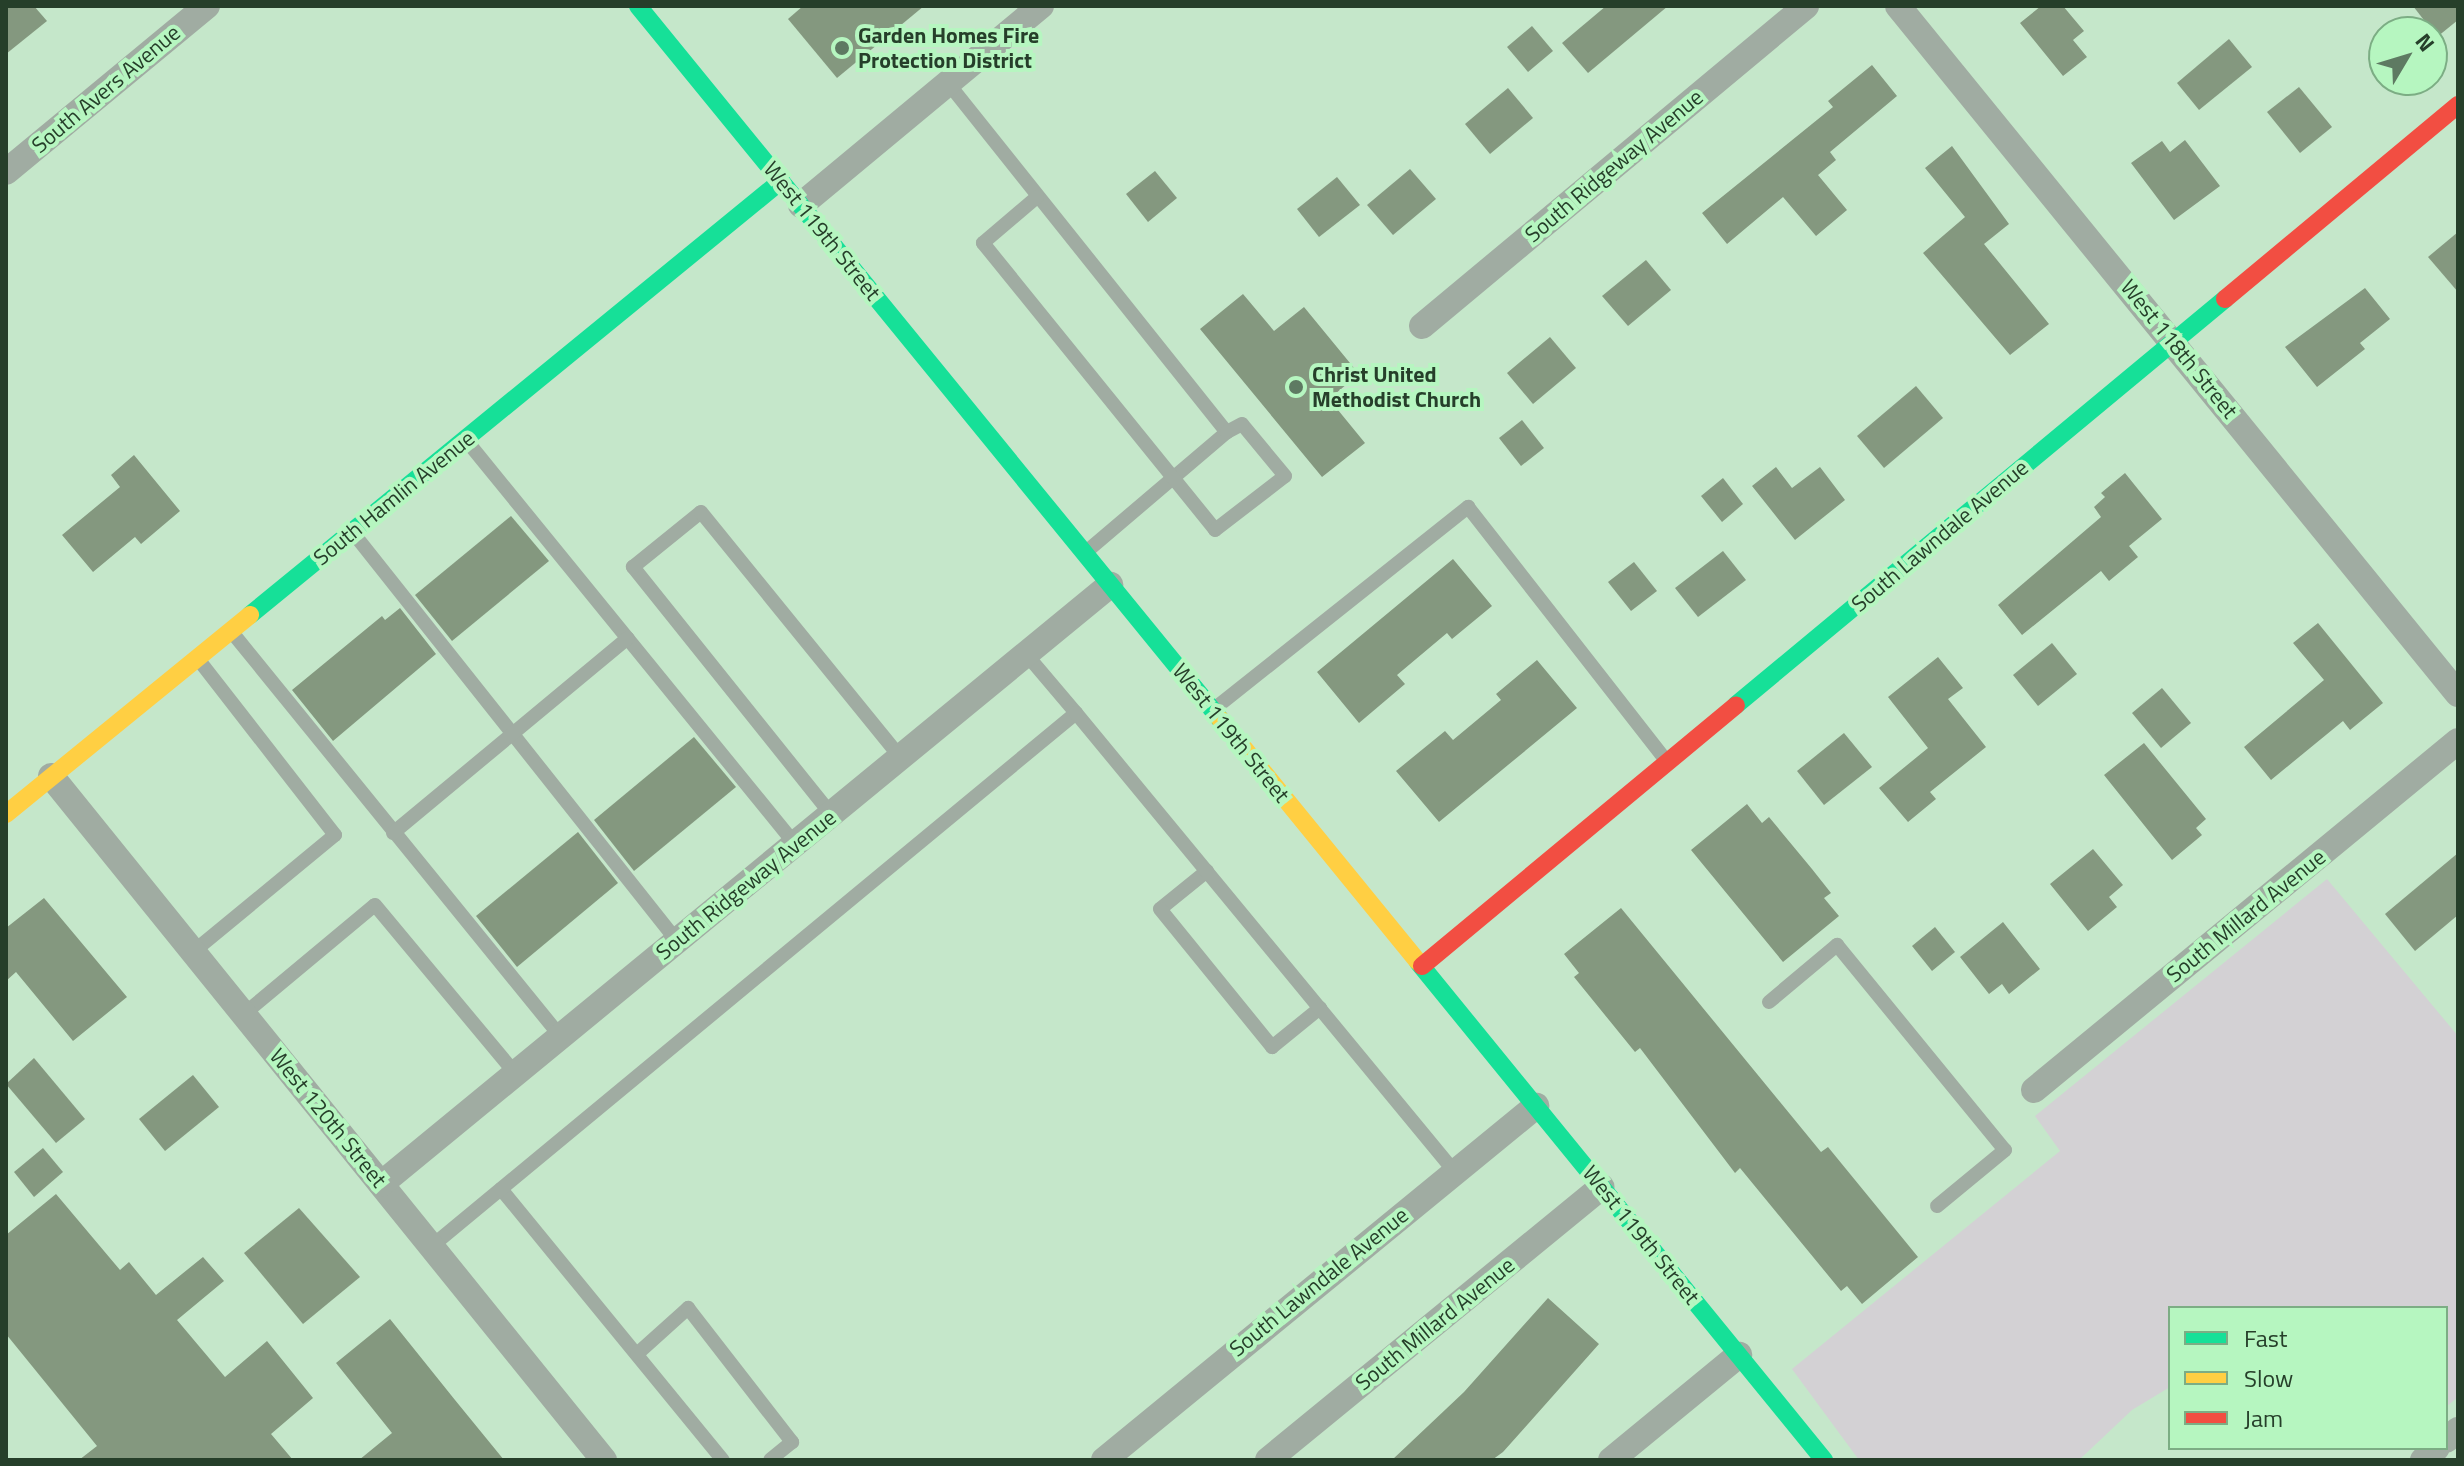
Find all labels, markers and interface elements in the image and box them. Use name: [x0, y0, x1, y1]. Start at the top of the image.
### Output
north arrow: [2368, 16, 2448, 96]
street label: South Avers Avenue: [27, 19, 185, 159]
place label: Garden Homes Fire Protection District: [858, 22, 1039, 74]
text: N: [2407, 26, 2443, 59]
marker: Garden Homes Fire Protection District: [833, 39, 851, 57]
street label: South Ridgeway Avenue: [1520, 84, 1708, 248]
street label: West 119th Street: [758, 156, 886, 306]
street label: West 118th Street: [2115, 274, 2243, 424]
place label: Christ United Methodist Church: [1312, 361, 1481, 412]
marker: Christ United Methodist Church: [1287, 378, 1305, 396]
street label: South Hamlin Avenue: [308, 425, 480, 571]
street label: South Lawndale Avenue: [1846, 454, 2034, 618]
street label: West 119th Street: [1167, 658, 1295, 808]
street label: South Ridgeway Avenue: [651, 804, 841, 966]
street label: South Millard Avenue: [2161, 844, 2331, 988]
street label: West 120th Street: [264, 1043, 392, 1193]
street label: West 119th Street: [1577, 1160, 1705, 1310]
street label: South Lawndale Avenue: [1224, 1202, 1414, 1362]
street label: South Millard Avenue: [1350, 1252, 1520, 1396]
legend: [2168, 1306, 2448, 1450]
text: Fast: [2244, 1320, 2287, 1356]
text: Slow: [2244, 1360, 2293, 1396]
text: Jam: [2244, 1400, 2283, 1436]

